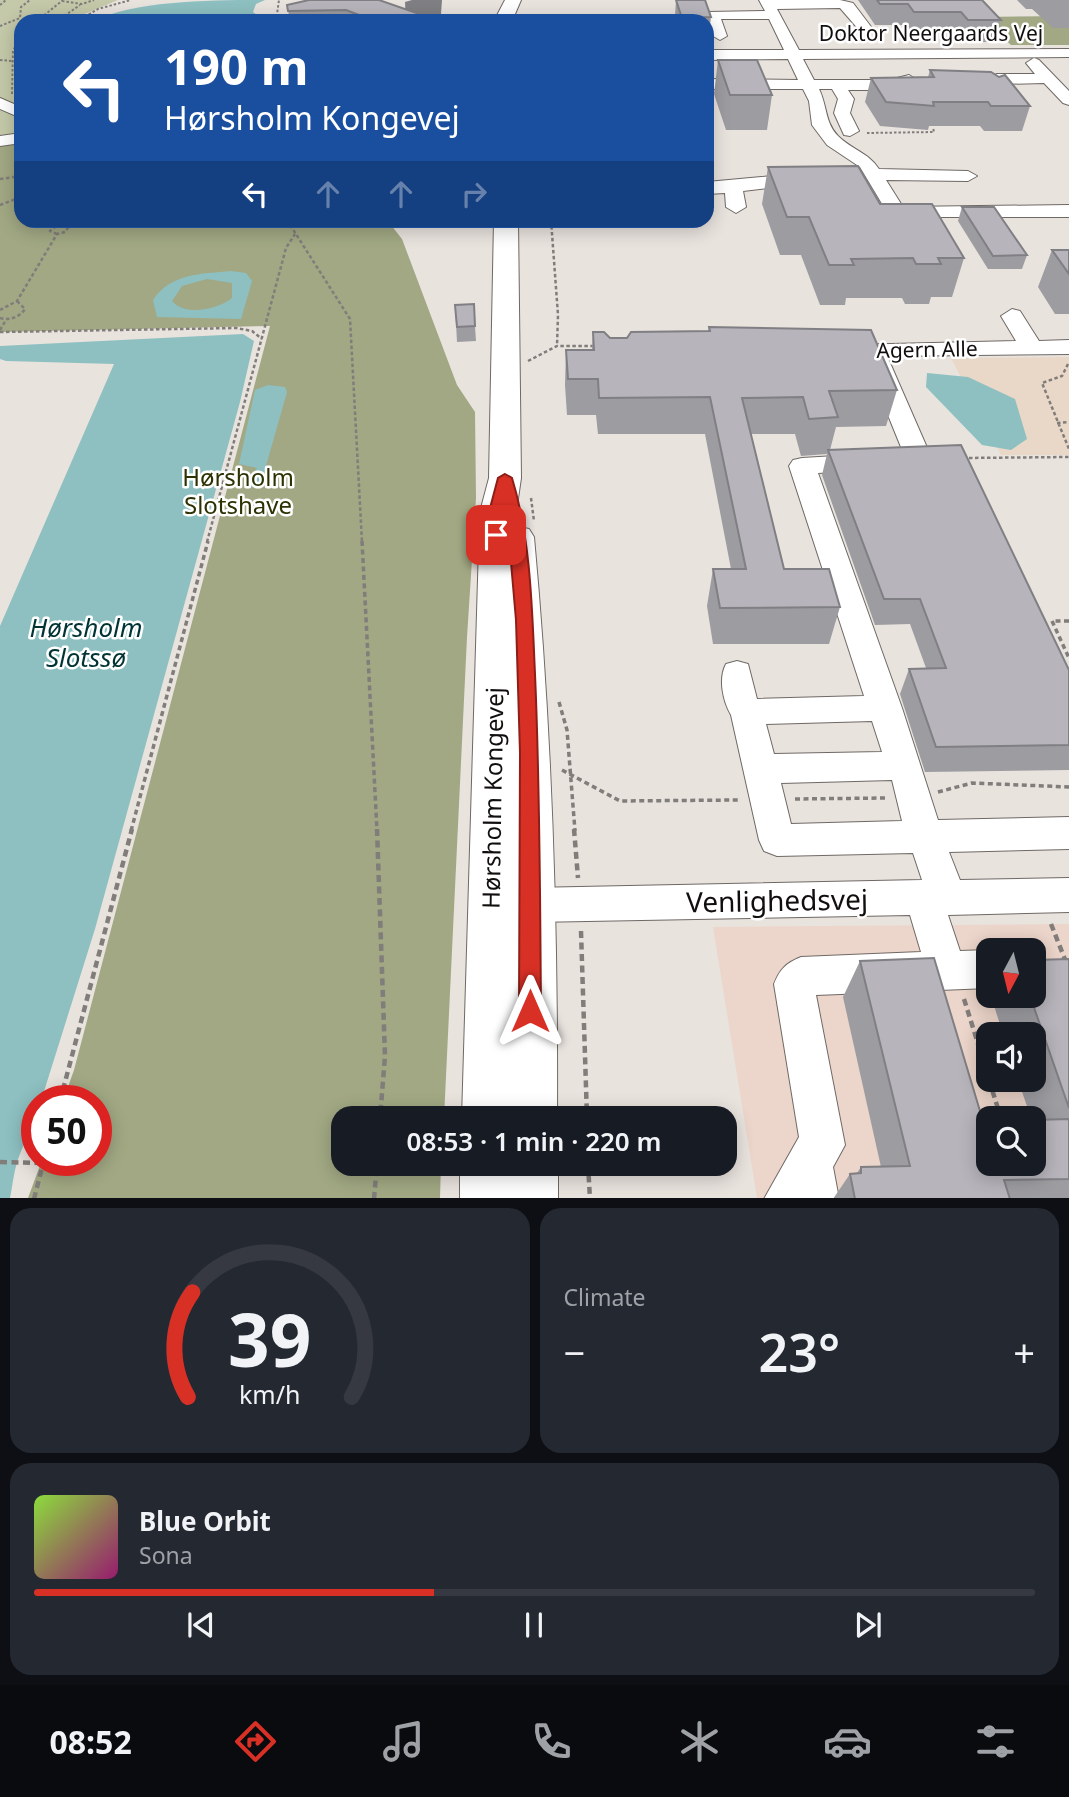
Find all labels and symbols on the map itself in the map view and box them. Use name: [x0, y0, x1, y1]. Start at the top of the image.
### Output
street label: Doktor Neergaards Vej: [819, 19, 1043, 47]
street label: Agern Alle: [876, 334, 978, 364]
park label: Hørsholm Slotshave: [182, 460, 294, 521]
pin: [466, 505, 526, 565]
water label: Hørsholm Slotssø: [29, 609, 143, 675]
street label: Hørsholm Kongevej: [474, 687, 510, 909]
street label: Venlighedsvej: [686, 879, 868, 921]
north arrow: [976, 938, 1046, 1008]
position arrow: [493, 974, 567, 1048]
speed limit sign: 50: [21, 1085, 112, 1176]

